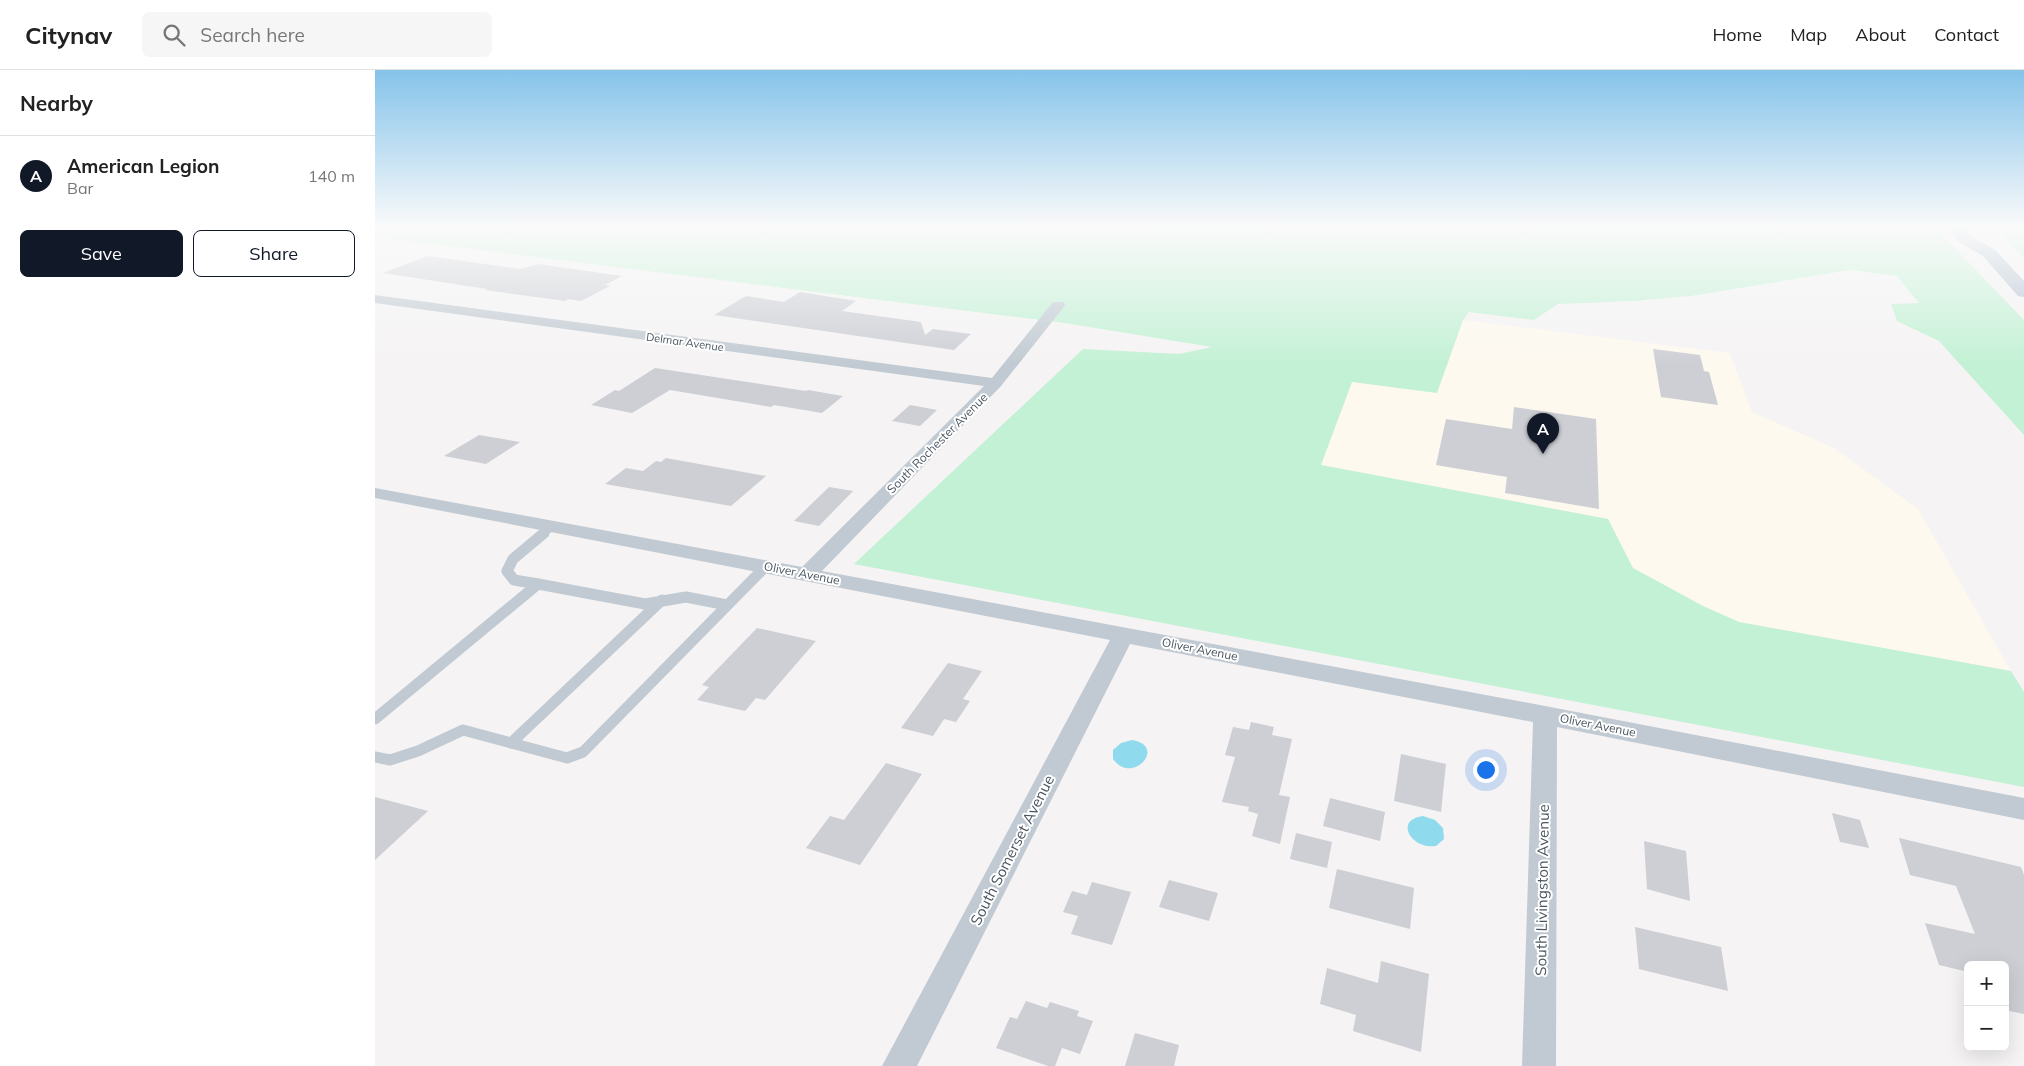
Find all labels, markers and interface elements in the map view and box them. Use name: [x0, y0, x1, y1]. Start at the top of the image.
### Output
search box: [142, 12, 492, 57]
text: Citynav: [25, 20, 112, 50]
icon: search: [160, 21, 188, 49]
text: Search here: [200, 23, 305, 47]
text: Home: [1712, 23, 1762, 46]
text: Map: [1790, 23, 1827, 46]
text: About: [1855, 23, 1906, 46]
text: Contact: [1934, 23, 1999, 46]
text: Nearby: [20, 90, 93, 116]
text: American Legion: [67, 154, 220, 178]
text: A: [30, 166, 42, 186]
text: 140 m: [308, 166, 355, 186]
text: Bar: [67, 178, 93, 198]
button: Save: [20, 230, 183, 277]
button: Share: [193, 230, 355, 277]
street label: Delmar Avenue: [645, 330, 725, 354]
street label: South Rochester Avenue: [884, 390, 990, 496]
pin: A: [1527, 413, 1559, 454]
street label: Oliver Avenue: [763, 558, 841, 588]
street label: Oliver Avenue: [1161, 634, 1239, 664]
street label: Oliver Avenue: [1559, 710, 1637, 740]
your location: [1473, 757, 1499, 783]
street label: South Somerset Avenue: [966, 772, 1058, 928]
street label: South Livingston Avenue: [1531, 804, 1553, 976]
map controls: [1964, 961, 2009, 1051]
button: +: [1964, 961, 2009, 1006]
button: −: [1964, 1006, 2009, 1051]

